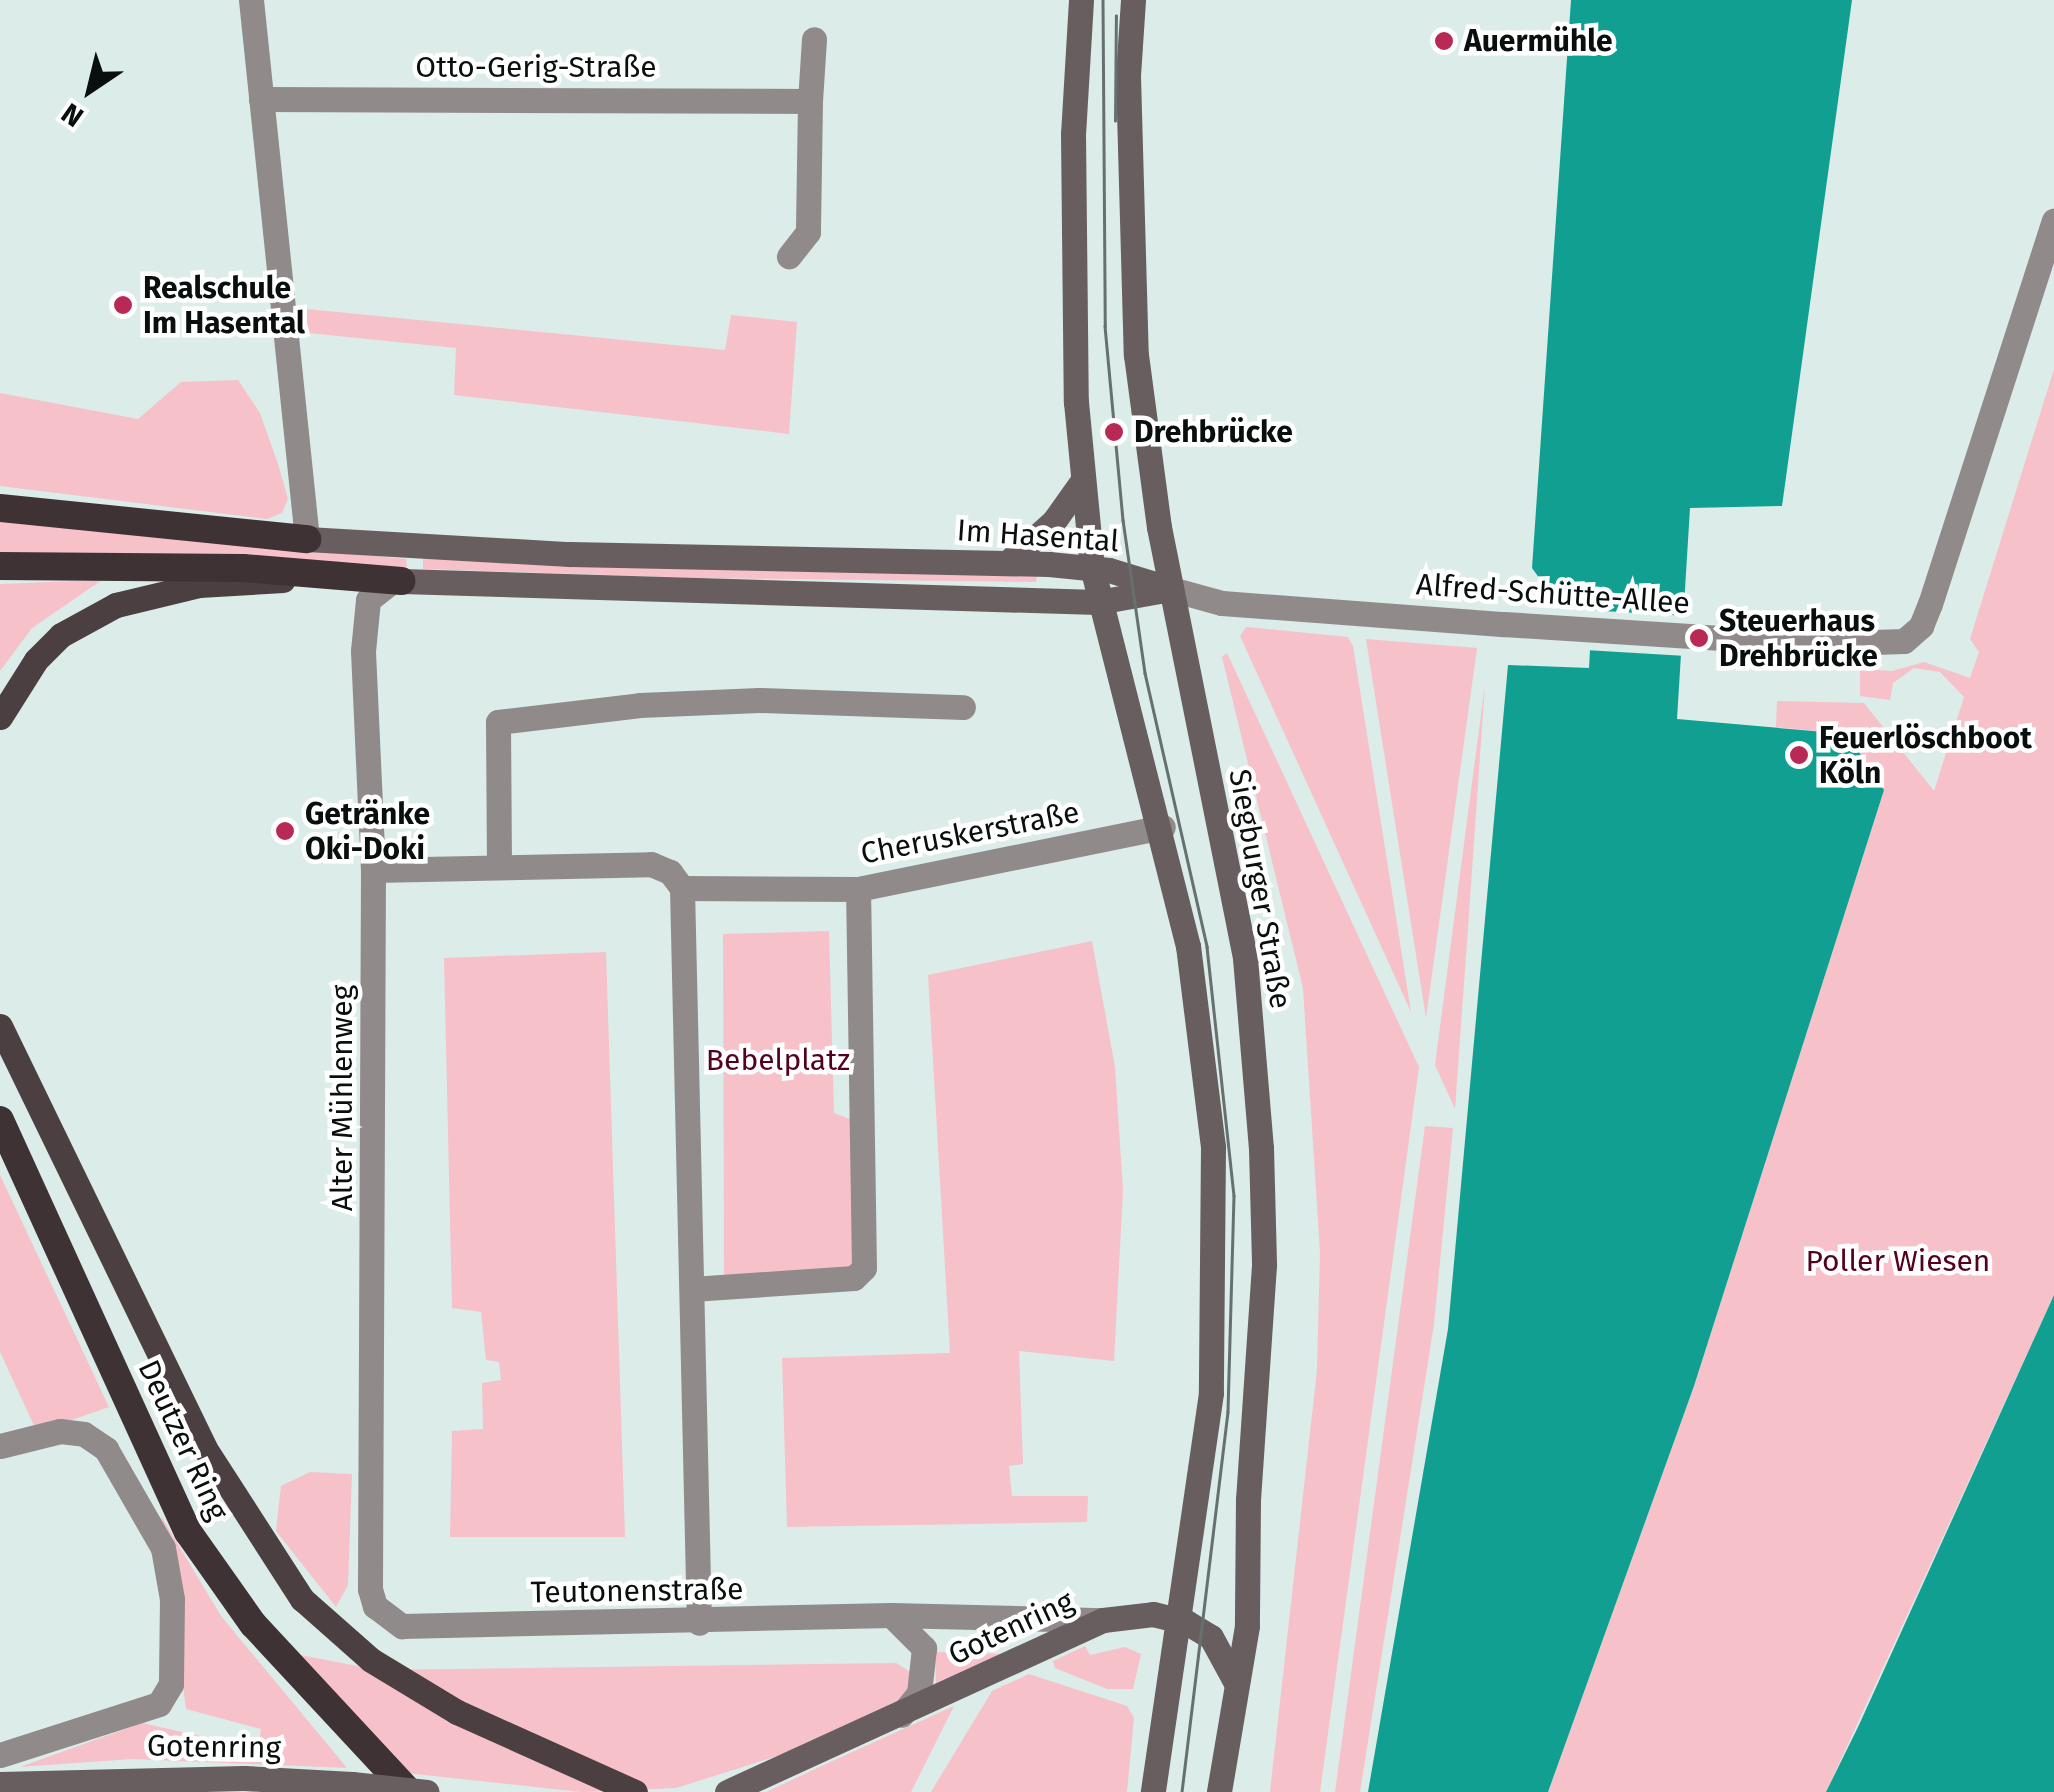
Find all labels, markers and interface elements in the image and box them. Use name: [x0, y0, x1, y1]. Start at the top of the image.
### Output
place label: Auermühle: [1464, 23, 1613, 59]
marker: Auermühle: [1433, 30, 1455, 52]
north arrow: [40, 40, 140, 140]
street label: Otto-Gerig-Straße: [415, 49, 657, 85]
text: N: [55, 96, 90, 134]
place label: Realschule Im Hasental: [143, 270, 305, 340]
marker: Realschule Im Hasental: [112, 294, 134, 316]
place label: Drehbrücke: [1134, 414, 1293, 450]
marker: Drehbrücke: [1103, 421, 1125, 443]
street label: Im Hasental: [956, 512, 1120, 560]
street label: Alfred-Schütte-Allee: [1415, 566, 1691, 622]
place label: Steuerhaus Drehbrücke: [1719, 603, 1878, 674]
marker: Steuerhaus Drehbrücke: [1688, 627, 1710, 649]
place label: Feuerlöschboot Köln: [1819, 720, 2032, 790]
marker: Feuerlöschboot Köln: [1788, 744, 1810, 766]
street label: Siegburger Straße: [1221, 767, 1299, 1011]
street label: Cheruskerstraße: [858, 794, 1082, 872]
place label: Getränke Oki-Doki: [305, 796, 430, 866]
marker: Getränke Oki-Doki: [274, 820, 296, 842]
street label: Alter Mühlenweg: [324, 985, 360, 1211]
park label: Bebelplatz: [706, 1042, 850, 1078]
park label: Poller Wiesen: [1806, 1243, 1990, 1279]
street label: Deutzer Ring: [130, 1354, 236, 1526]
street label: Teutonenstraße: [530, 1571, 744, 1611]
street label: Gotenring: [943, 1583, 1079, 1673]
street label: Gotenring: [147, 1728, 281, 1766]

